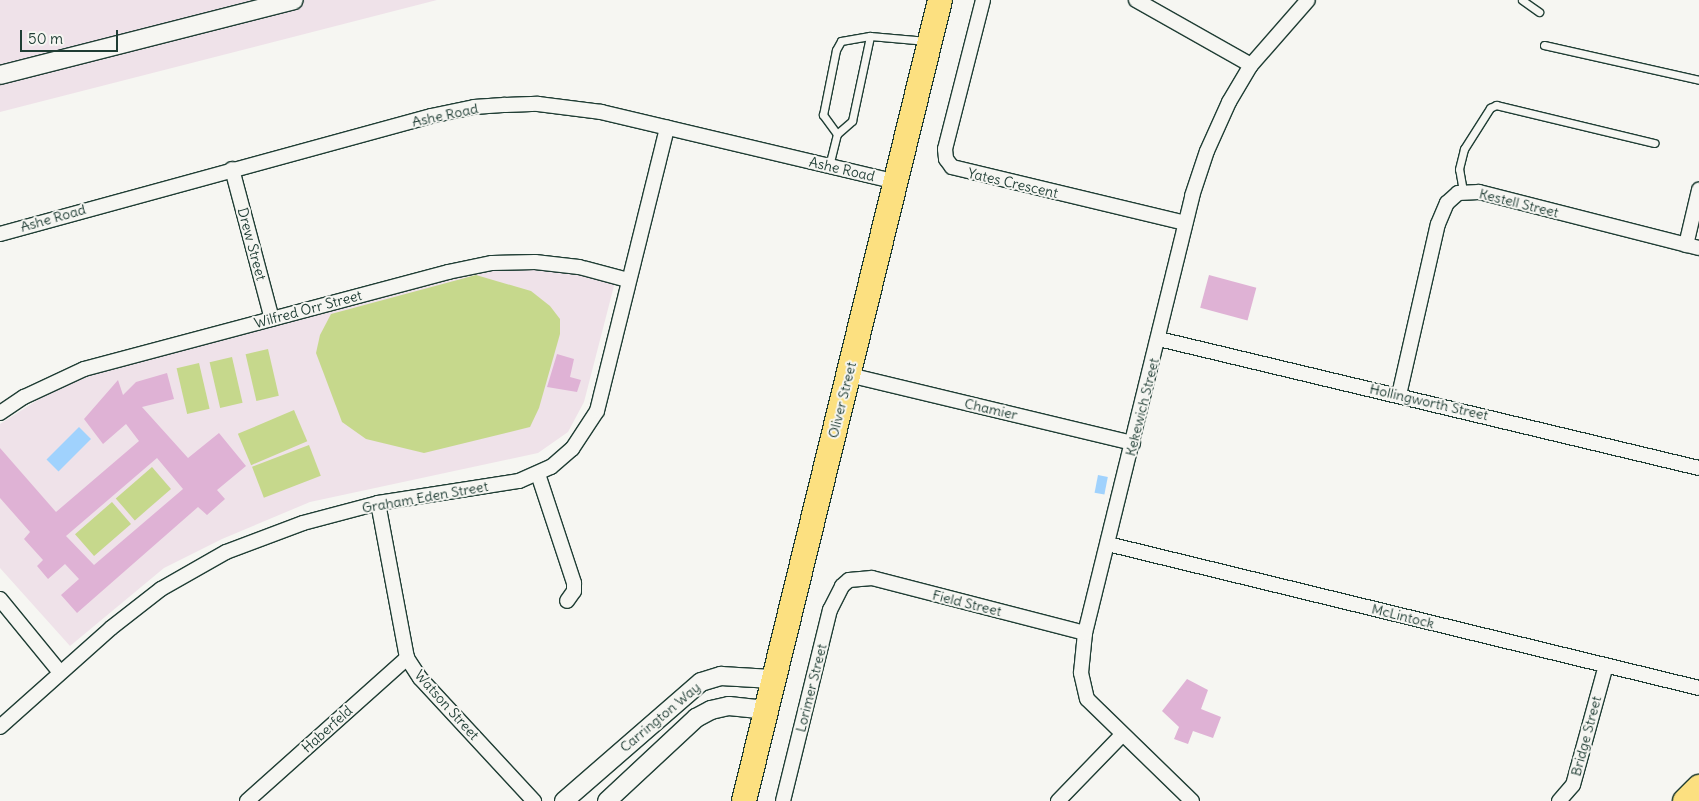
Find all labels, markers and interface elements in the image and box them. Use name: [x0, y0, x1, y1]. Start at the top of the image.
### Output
scale bar: [22, 20, 120, 52]
text: 50 m: [28, 29, 63, 48]
street label: Ashe Road: [410, 100, 480, 130]
street label: Ashe Road: [807, 153, 877, 185]
street label: Yates Crescent: [966, 164, 1060, 202]
street label: Kestell Street: [1478, 185, 1560, 221]
street label: Ashe Road: [18, 201, 88, 235]
street label: Drew Street: [234, 206, 270, 282]
street label: Wilfred Orr Street: [252, 287, 364, 331]
street label: Kekewich Street: [1122, 356, 1162, 458]
street label: Oliver Street: [824, 360, 860, 440]
street label: Hollingworth Street: [1368, 380, 1490, 424]
street label: Chamier: [963, 395, 1019, 423]
street label: Graham Eden Street: [361, 478, 489, 516]
street label: Field Street: [931, 586, 1003, 620]
street label: McLintock: [1370, 600, 1436, 632]
street label: Lorimer Street: [792, 642, 830, 734]
street label: Watson Street: [411, 667, 483, 743]
street label: Carrington Way: [616, 679, 704, 755]
street label: Bridge Street: [1567, 694, 1605, 778]
street label: Haberfeld: [298, 702, 356, 756]

